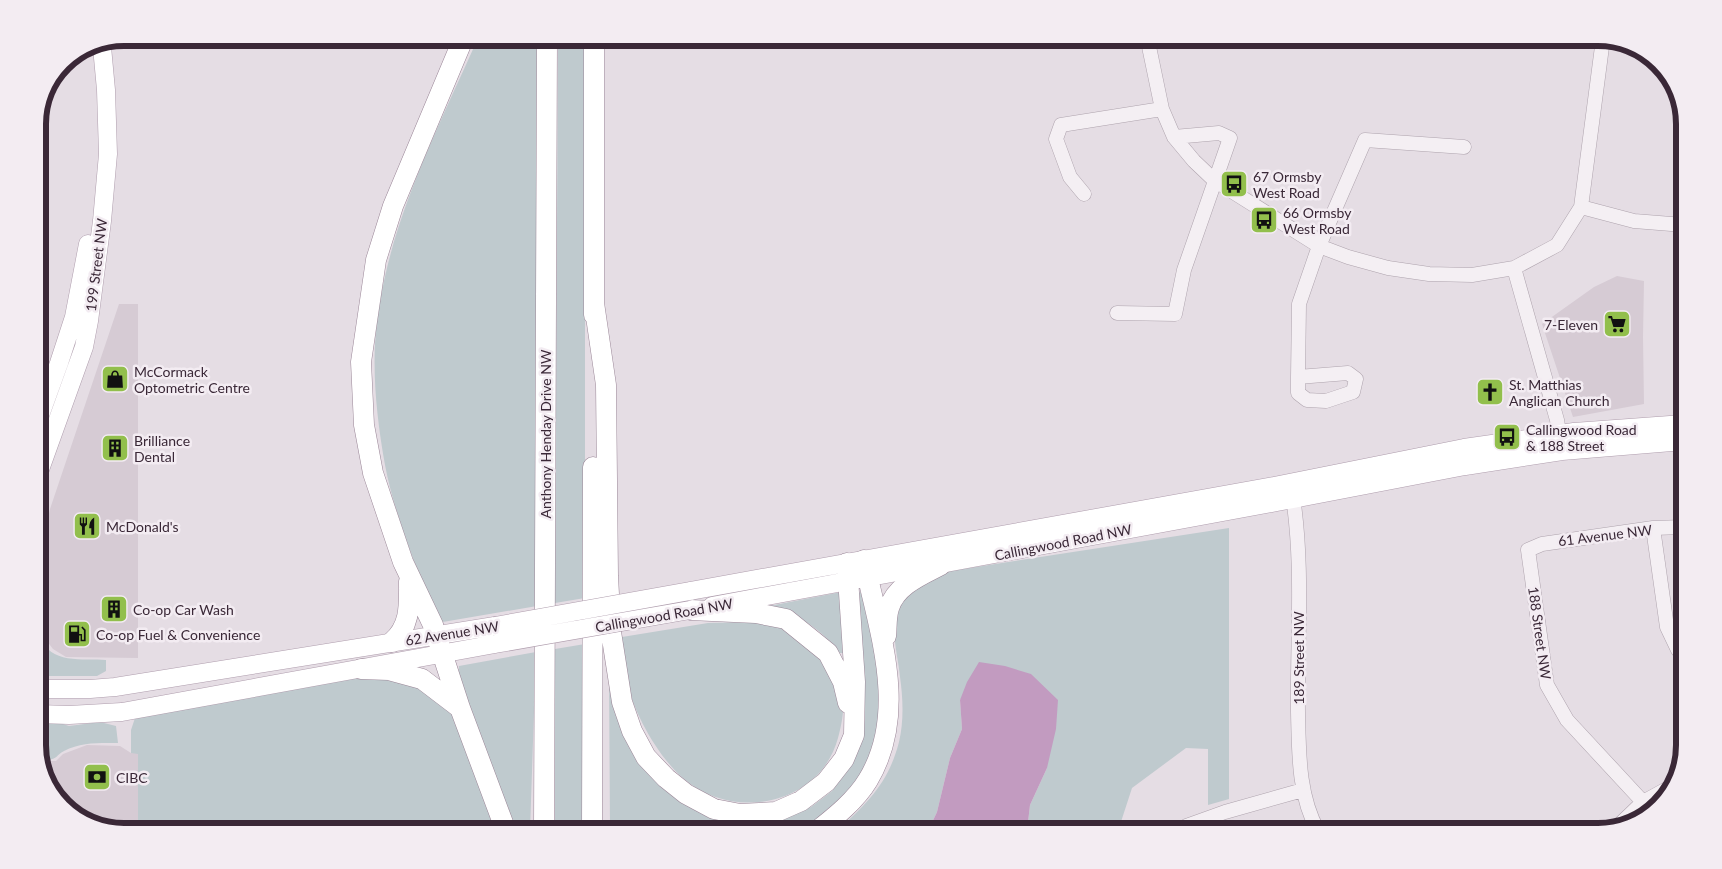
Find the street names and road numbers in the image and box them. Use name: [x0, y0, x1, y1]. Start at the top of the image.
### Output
street label: 199 Street NW: [82, 217, 110, 312]
street label: Anthony Henday Drive NW: [537, 349, 554, 518]
street label: Callingwood Road NW: [993, 520, 1134, 564]
street label: 61 Avenue NW: [1557, 521, 1653, 549]
street label: 188 Street NW: [1525, 585, 1555, 681]
street label: Callingwood Road NW: [594, 594, 735, 635]
street label: 189 Street NW: [1290, 611, 1307, 705]
street label: 62 Avenue NW: [404, 617, 500, 649]

